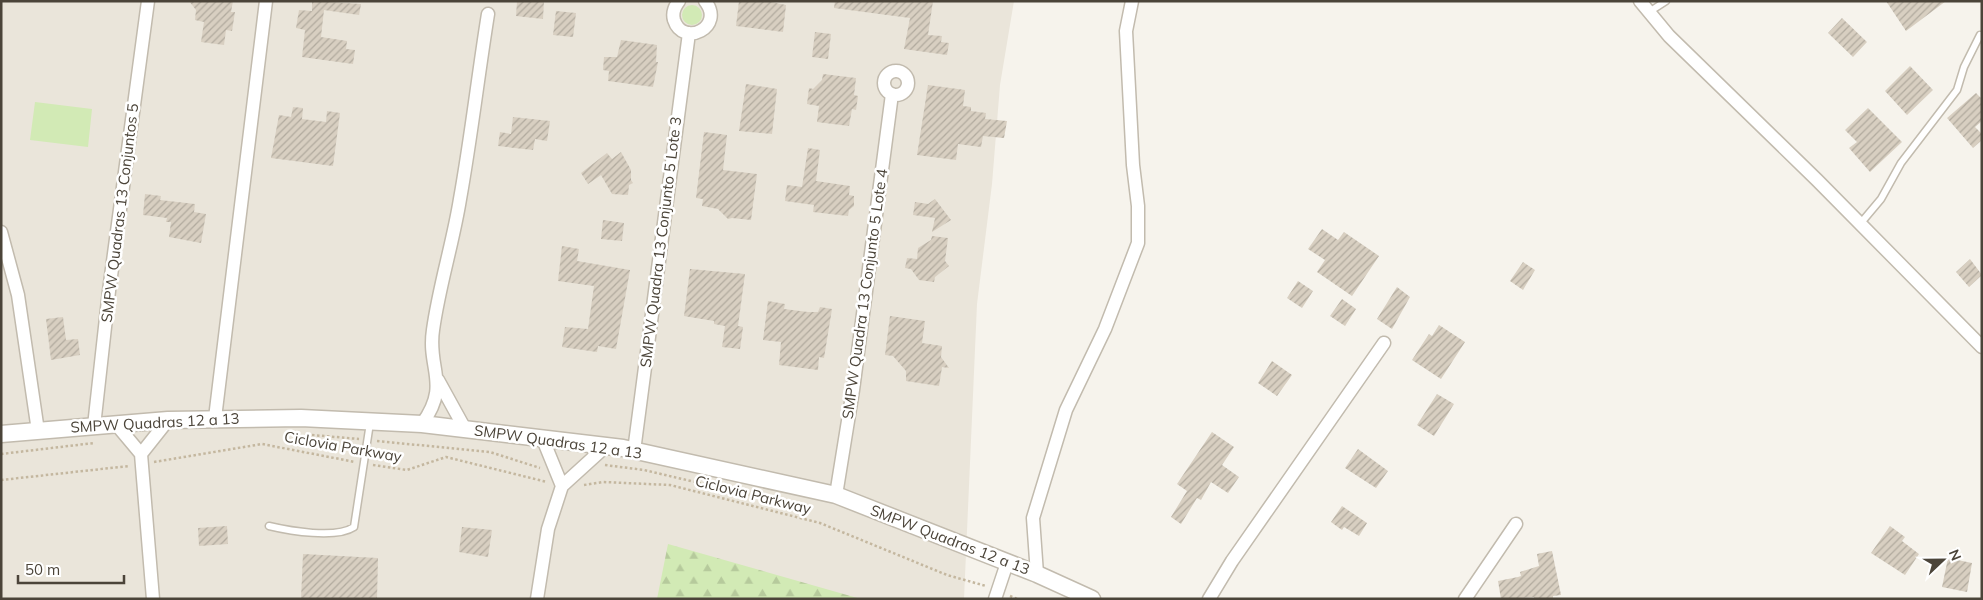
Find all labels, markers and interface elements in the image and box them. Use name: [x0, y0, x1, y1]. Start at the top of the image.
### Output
street label: SMPW Quadras 13 Conjuntos 5: [97, 102, 142, 324]
street label: SMPW Quadra 13 Conjunto 5 Lote 3: [636, 115, 685, 368]
street label: SMPW Quadra 13 Conjunto 5 Lote 4: [838, 168, 891, 420]
street label: SMPW Quadras 12 a 13: [70, 409, 240, 436]
street label: SMPW Quadras 12 a 13: [473, 420, 643, 463]
street label: Ciclovia Parkway: [283, 427, 403, 466]
street label: Ciclovia Parkway: [693, 471, 813, 518]
street label: SMPW Quadras 12 a 13: [868, 500, 1033, 579]
north arrow: [1918, 535, 1968, 585]
text: N: [1945, 547, 1965, 563]
scale bar: [18, 552, 124, 584]
text: 50 m: [25, 560, 60, 579]

